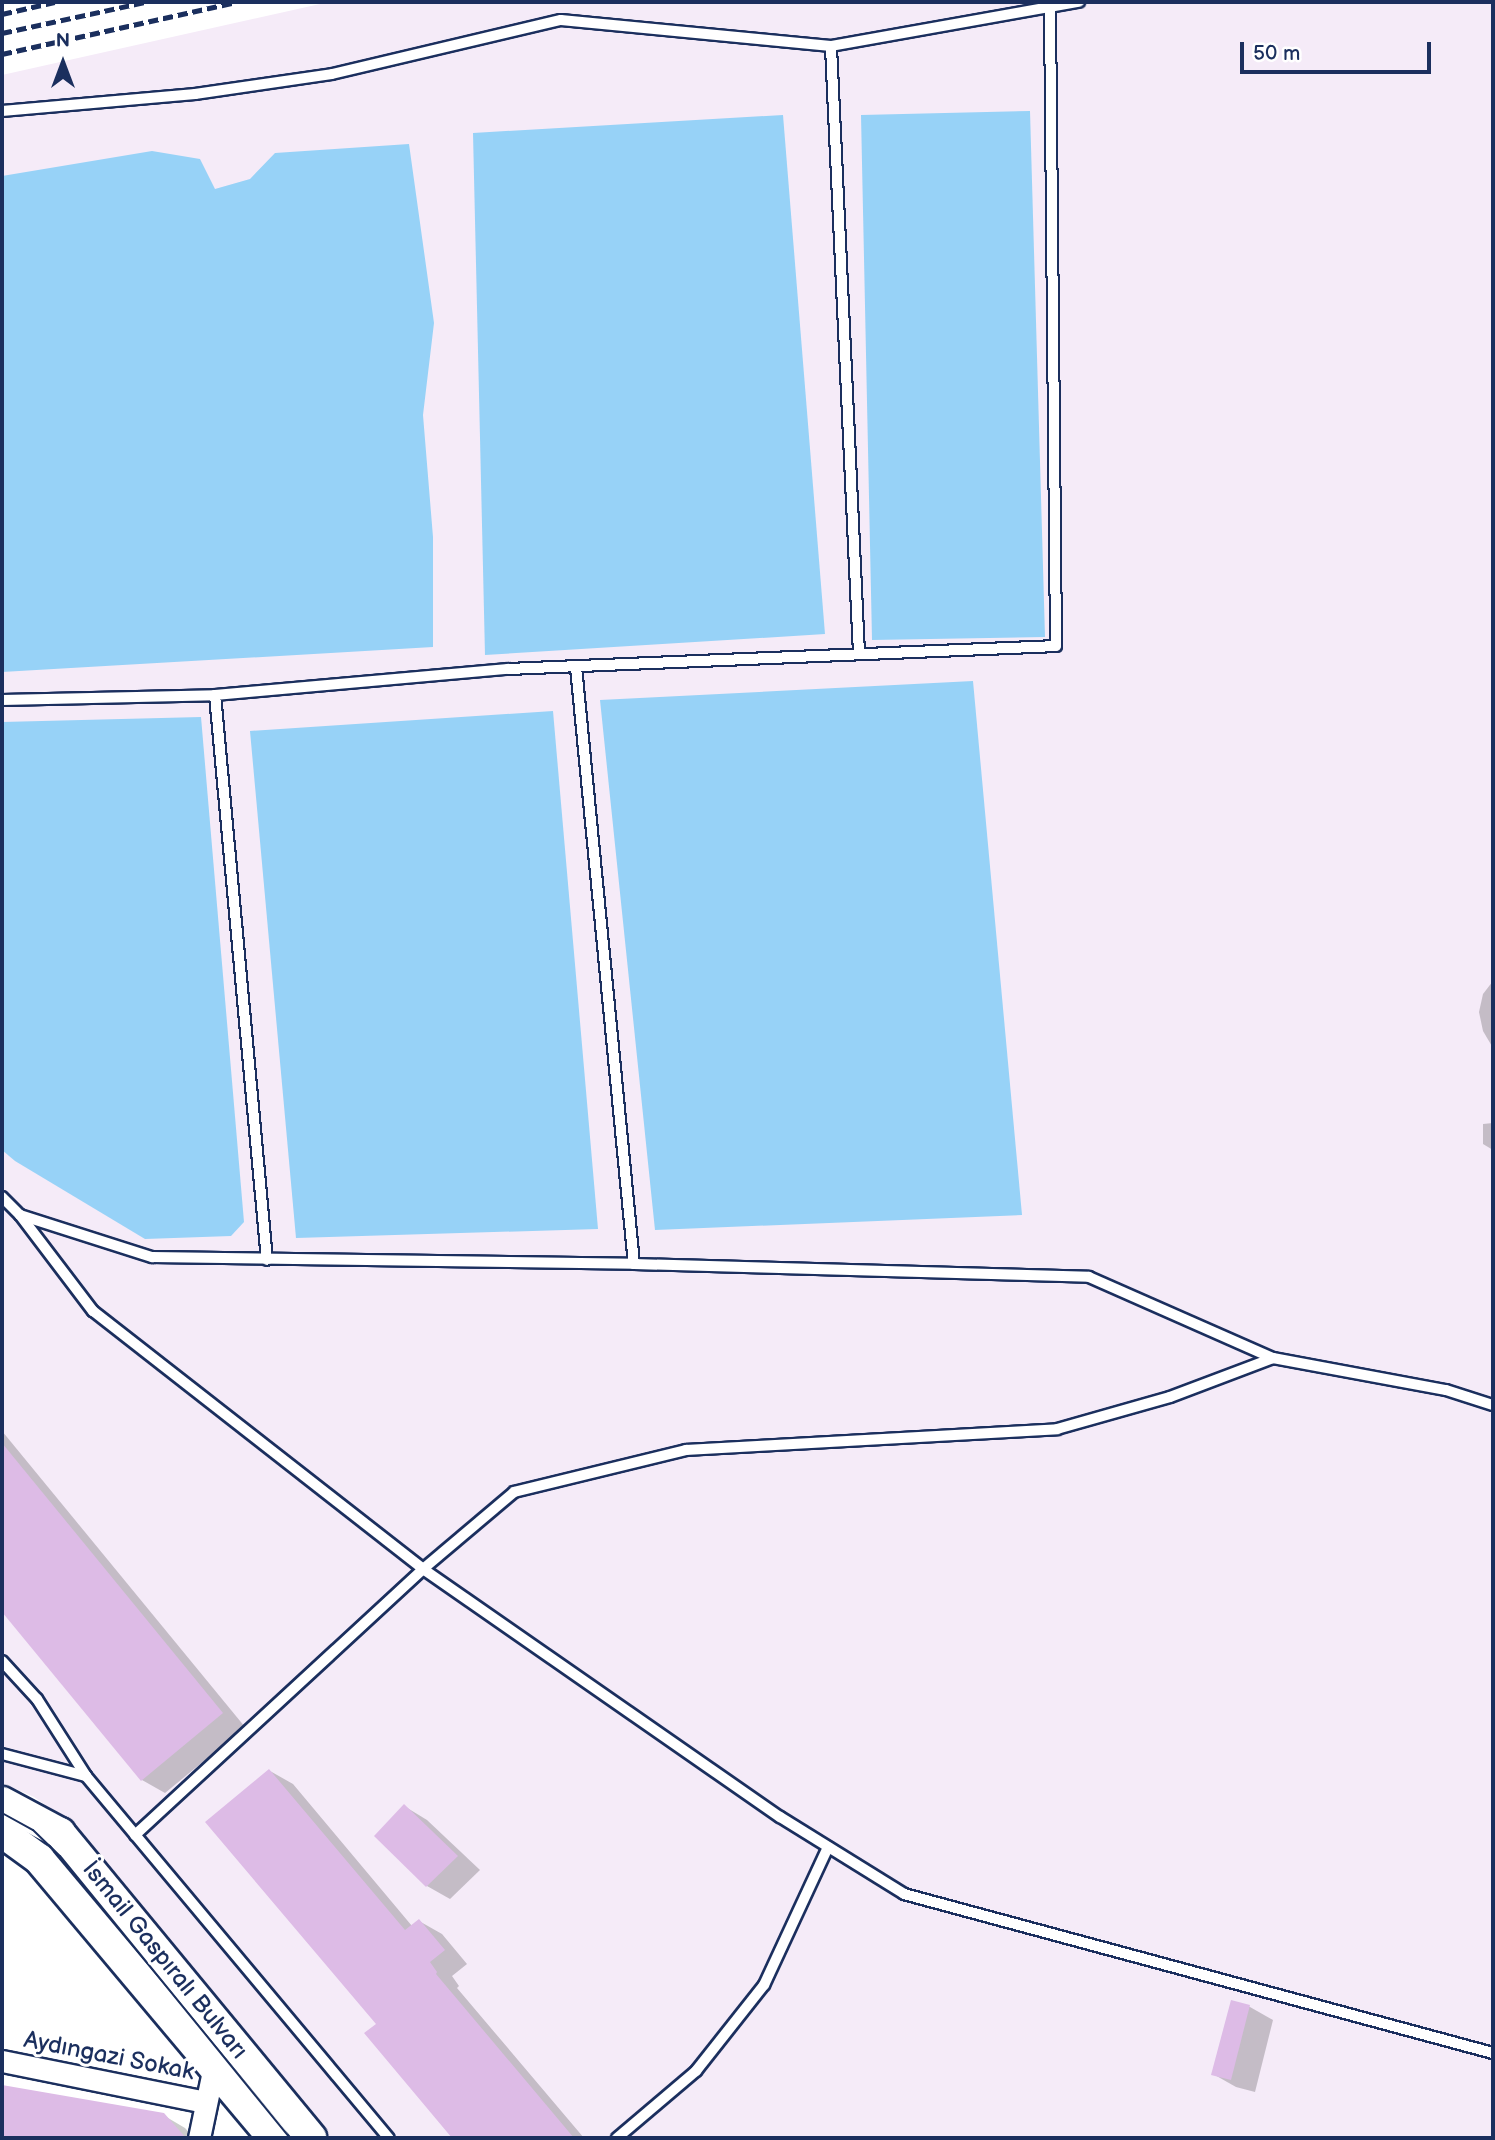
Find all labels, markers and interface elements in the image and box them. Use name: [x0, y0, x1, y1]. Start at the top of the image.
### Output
north arrow: [28, 28, 98, 98]
scale bar: [1243, 28, 1434, 72]
text: N: [56, 30, 70, 53]
text: 50 m: [1253, 41, 1300, 66]
street label: İsmail Gaspıralı Bulvarı: [76, 1855, 254, 2065]
street label: Aydıngazi Sokak: [21, 2025, 197, 2087]

